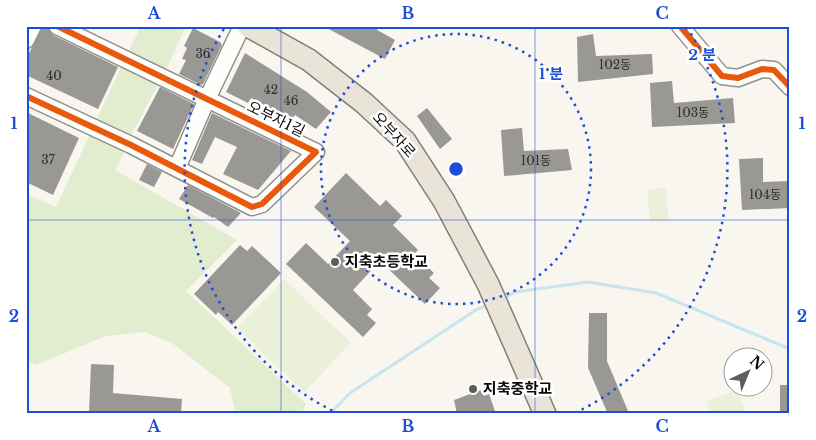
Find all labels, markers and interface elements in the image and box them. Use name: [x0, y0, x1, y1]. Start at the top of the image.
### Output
text: A: [147, 3, 162, 23]
text: B: [402, 3, 415, 23]
text: C: [655, 3, 669, 23]
text: 2 분: [688, 45, 716, 64]
house number: 36: [195, 46, 211, 61]
house number: 102동: [599, 57, 631, 72]
text: 1 분: [539, 64, 563, 83]
house number: 40: [46, 68, 62, 83]
house number: 42: [264, 82, 278, 97]
house number: 46: [284, 93, 299, 108]
street label: 오부자1길: [244, 96, 308, 141]
house number: 103동: [677, 105, 709, 120]
street label: 오부자로: [369, 108, 420, 162]
text: 1: [11, 113, 18, 133]
text: 1: [799, 113, 806, 133]
house number: 37: [41, 152, 56, 167]
house number: 101동: [521, 153, 551, 168]
centre of rings: [447, 160, 465, 178]
house number: 104동: [749, 187, 781, 202]
place label: 지축초등학교: [345, 252, 428, 271]
marker: 지축초등학교: [329, 256, 341, 268]
text: 2: [9, 306, 19, 326]
text: 2: [797, 306, 807, 326]
north arrow: [724, 348, 774, 398]
text: N: [746, 352, 768, 374]
place label: 지축중학교: [483, 379, 552, 398]
marker: 지축중학교: [467, 383, 479, 395]
text: A: [147, 416, 162, 436]
text: B: [402, 416, 415, 436]
text: C: [655, 416, 669, 436]

